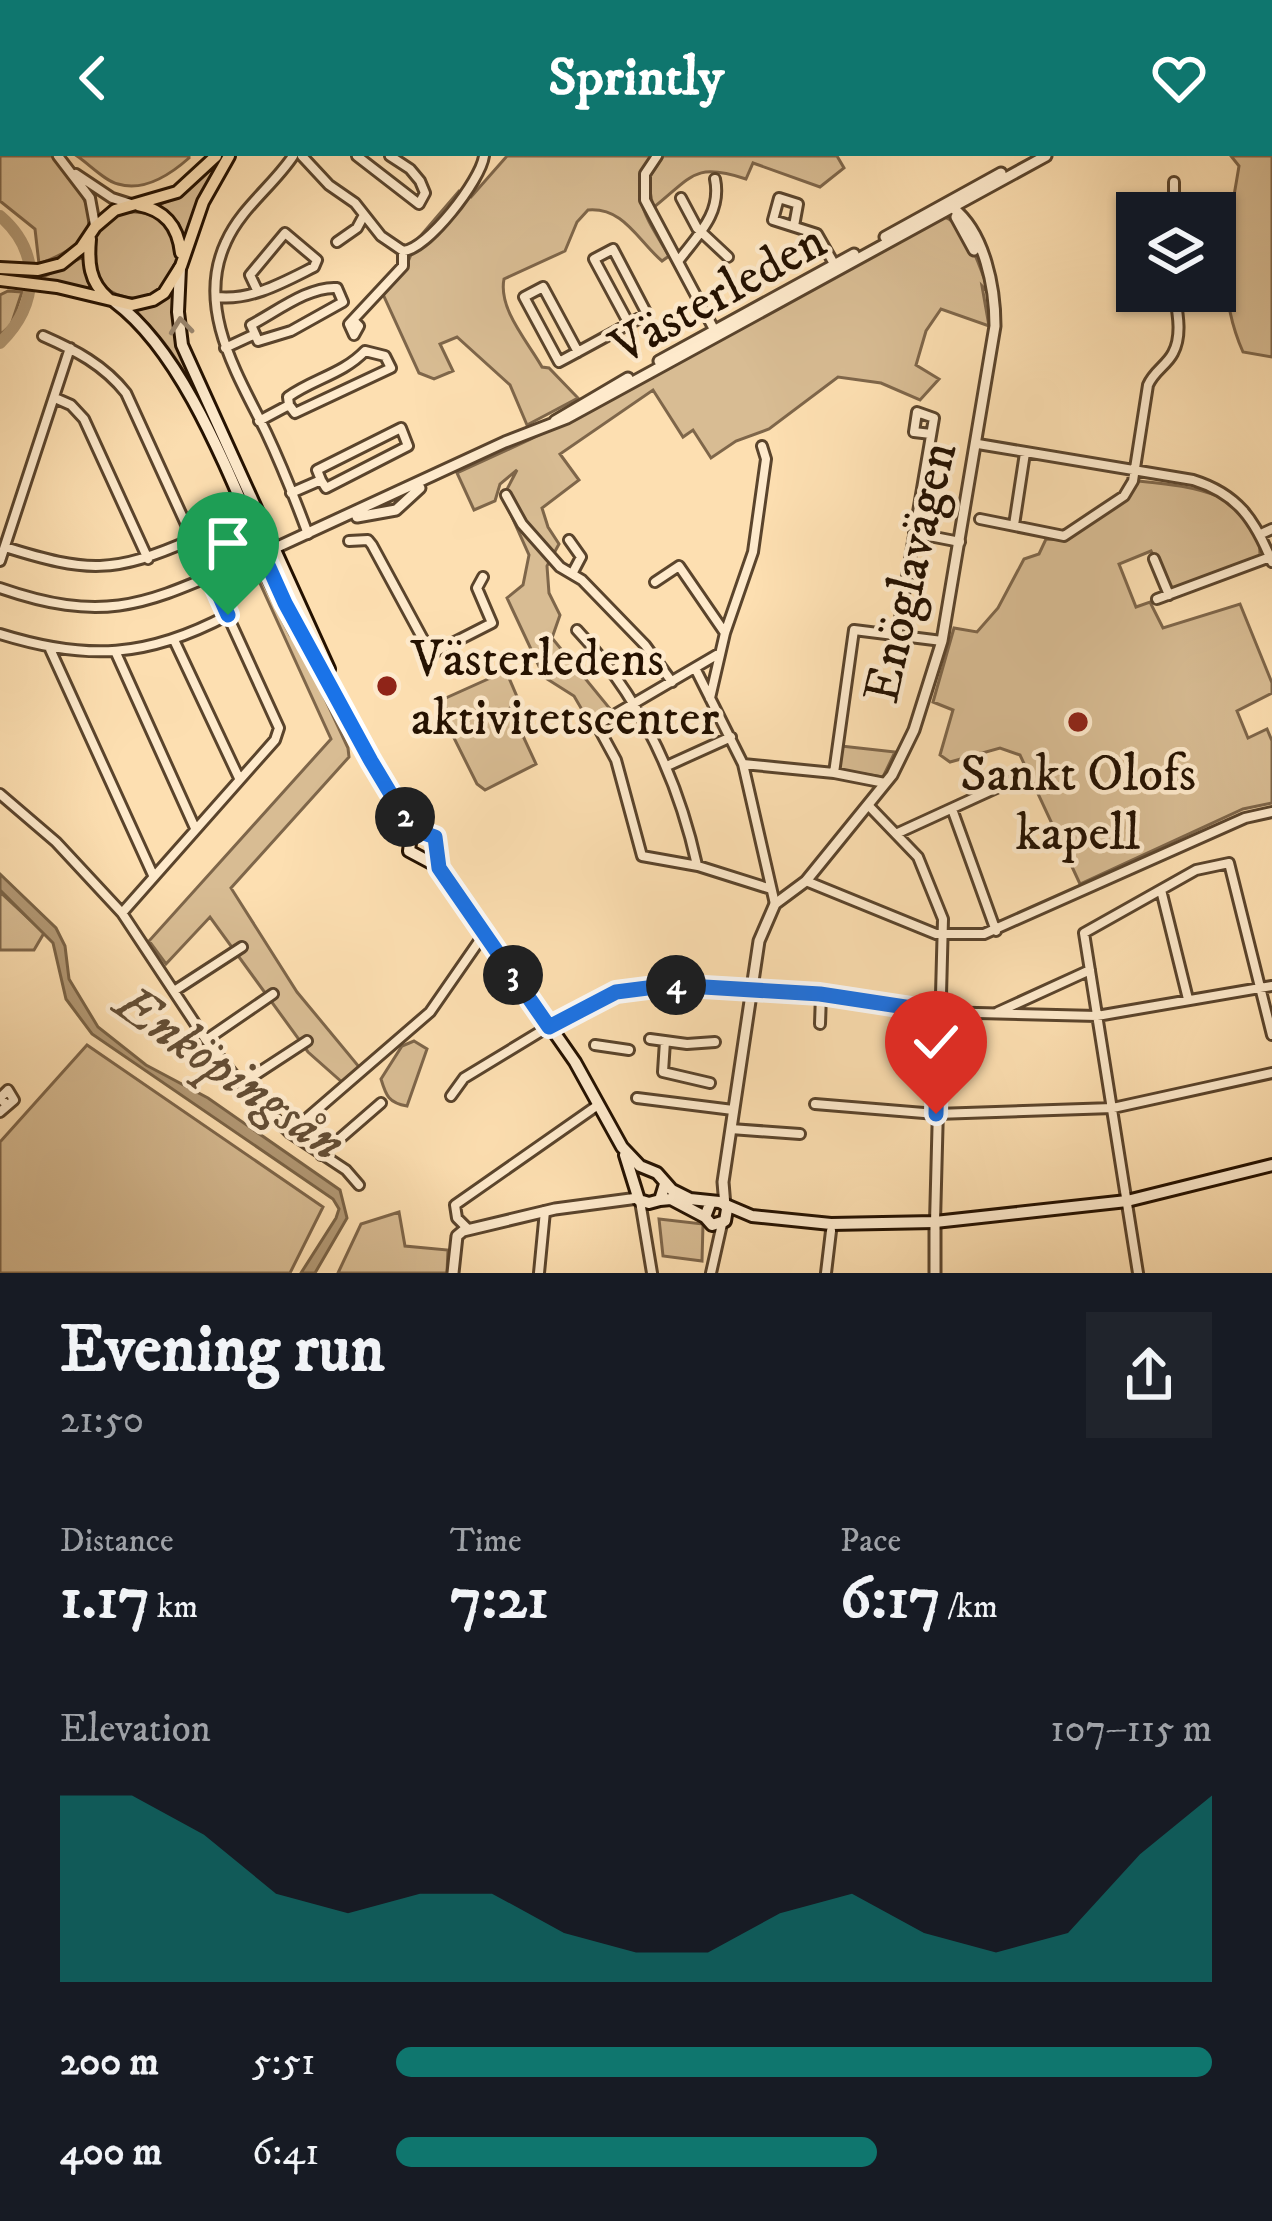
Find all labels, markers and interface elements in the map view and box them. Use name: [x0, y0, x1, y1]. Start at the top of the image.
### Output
icon: back: [60, 45, 126, 111]
text: Sprintly: [548, 45, 724, 112]
icon: heart: [1146, 45, 1212, 111]
map controls: [1116, 192, 1236, 312]
button: layers: [1116, 192, 1236, 312]
street label: Västerleden: [599, 209, 837, 380]
one-way arrow: [168, 316, 194, 336]
street label: Enöglavägen: [850, 436, 972, 709]
pin: [177, 492, 279, 615]
icon: arrive: [195, 510, 261, 576]
place label: Västerledens aktivitetscenter: [410, 628, 719, 751]
marker: Västerledens aktivitetscenter: [374, 673, 400, 699]
marker: Sankt Olofs kapell: [1065, 709, 1091, 735]
place label: Sankt Olofs kapell: [960, 743, 1196, 866]
pin: 2: [375, 787, 435, 847]
text: 2: [397, 796, 413, 837]
pin: 3: [483, 945, 543, 1005]
text: 3: [507, 954, 519, 995]
pin: 4: [646, 955, 706, 1015]
text: 4: [667, 964, 686, 1005]
water label: Enköpingsån: [99, 969, 357, 1177]
pin: [885, 991, 987, 1114]
icon: check: [903, 1009, 969, 1075]
text: Evening run: [60, 1310, 385, 1392]
button: share: [1086, 1312, 1212, 1438]
text: 21:50: [60, 1396, 144, 1445]
text: Distance: [60, 1521, 174, 1562]
text: Time: [450, 1521, 522, 1562]
text: Pace: [840, 1521, 901, 1562]
text: 1.17: [60, 1562, 150, 1637]
text: 7:21: [450, 1562, 549, 1637]
text: 6:17: [840, 1562, 941, 1637]
text: km: [150, 1587, 198, 1628]
text: /km: [941, 1587, 998, 1628]
text: Elevation: [60, 1705, 211, 1754]
text: 107–115 m: [1050, 1705, 1212, 1754]
text: 200 m: [60, 2038, 159, 2087]
text: 5:51: [252, 2038, 315, 2087]
text: 400 m: [60, 2128, 162, 2177]
text: 6:41: [252, 2128, 319, 2177]

